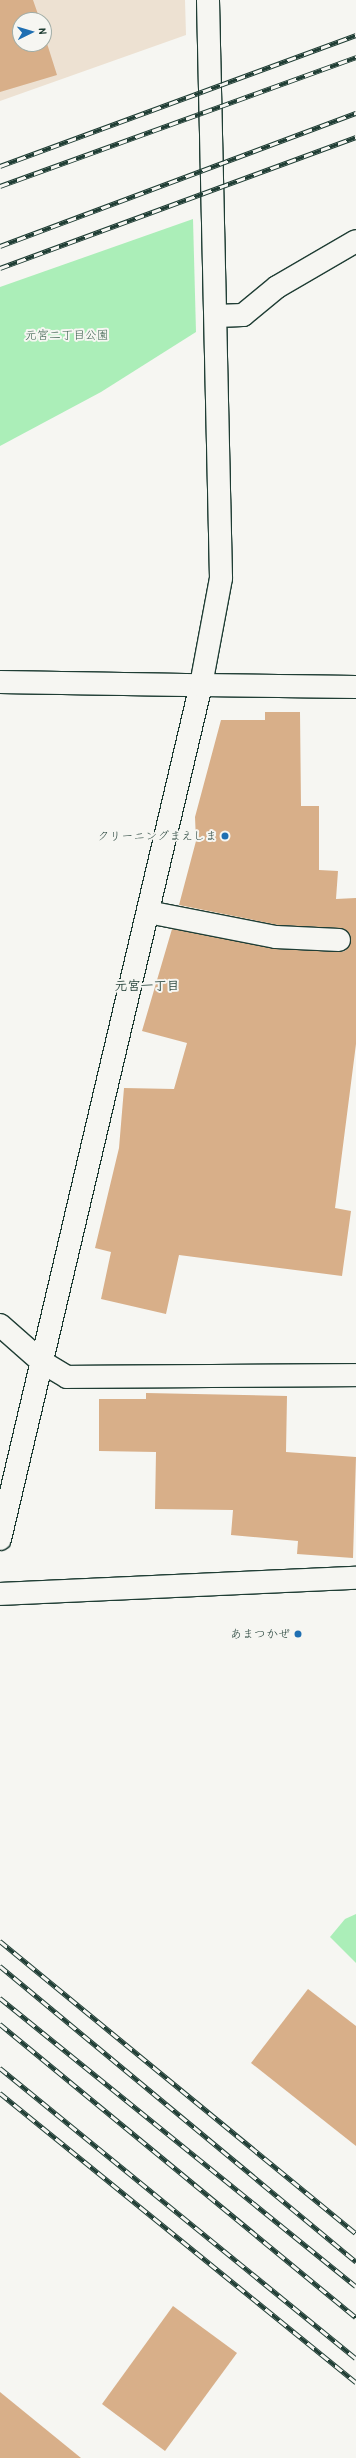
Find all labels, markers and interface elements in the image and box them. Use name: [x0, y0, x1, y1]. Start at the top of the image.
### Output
north arrow: [12, 12, 52, 52]
text: N: [36, 28, 50, 35]
park label: 元宮二丁目公園: [25, 328, 109, 342]
place label: クリーニングまえしま: [97, 829, 217, 843]
marker: クリーニングまえしま: [220, 831, 230, 841]
district label: 元宮一丁目: [115, 977, 179, 993]
place label: あまつかぜ: [230, 1627, 290, 1641]
marker: あまつかぜ: [293, 1629, 303, 1639]

